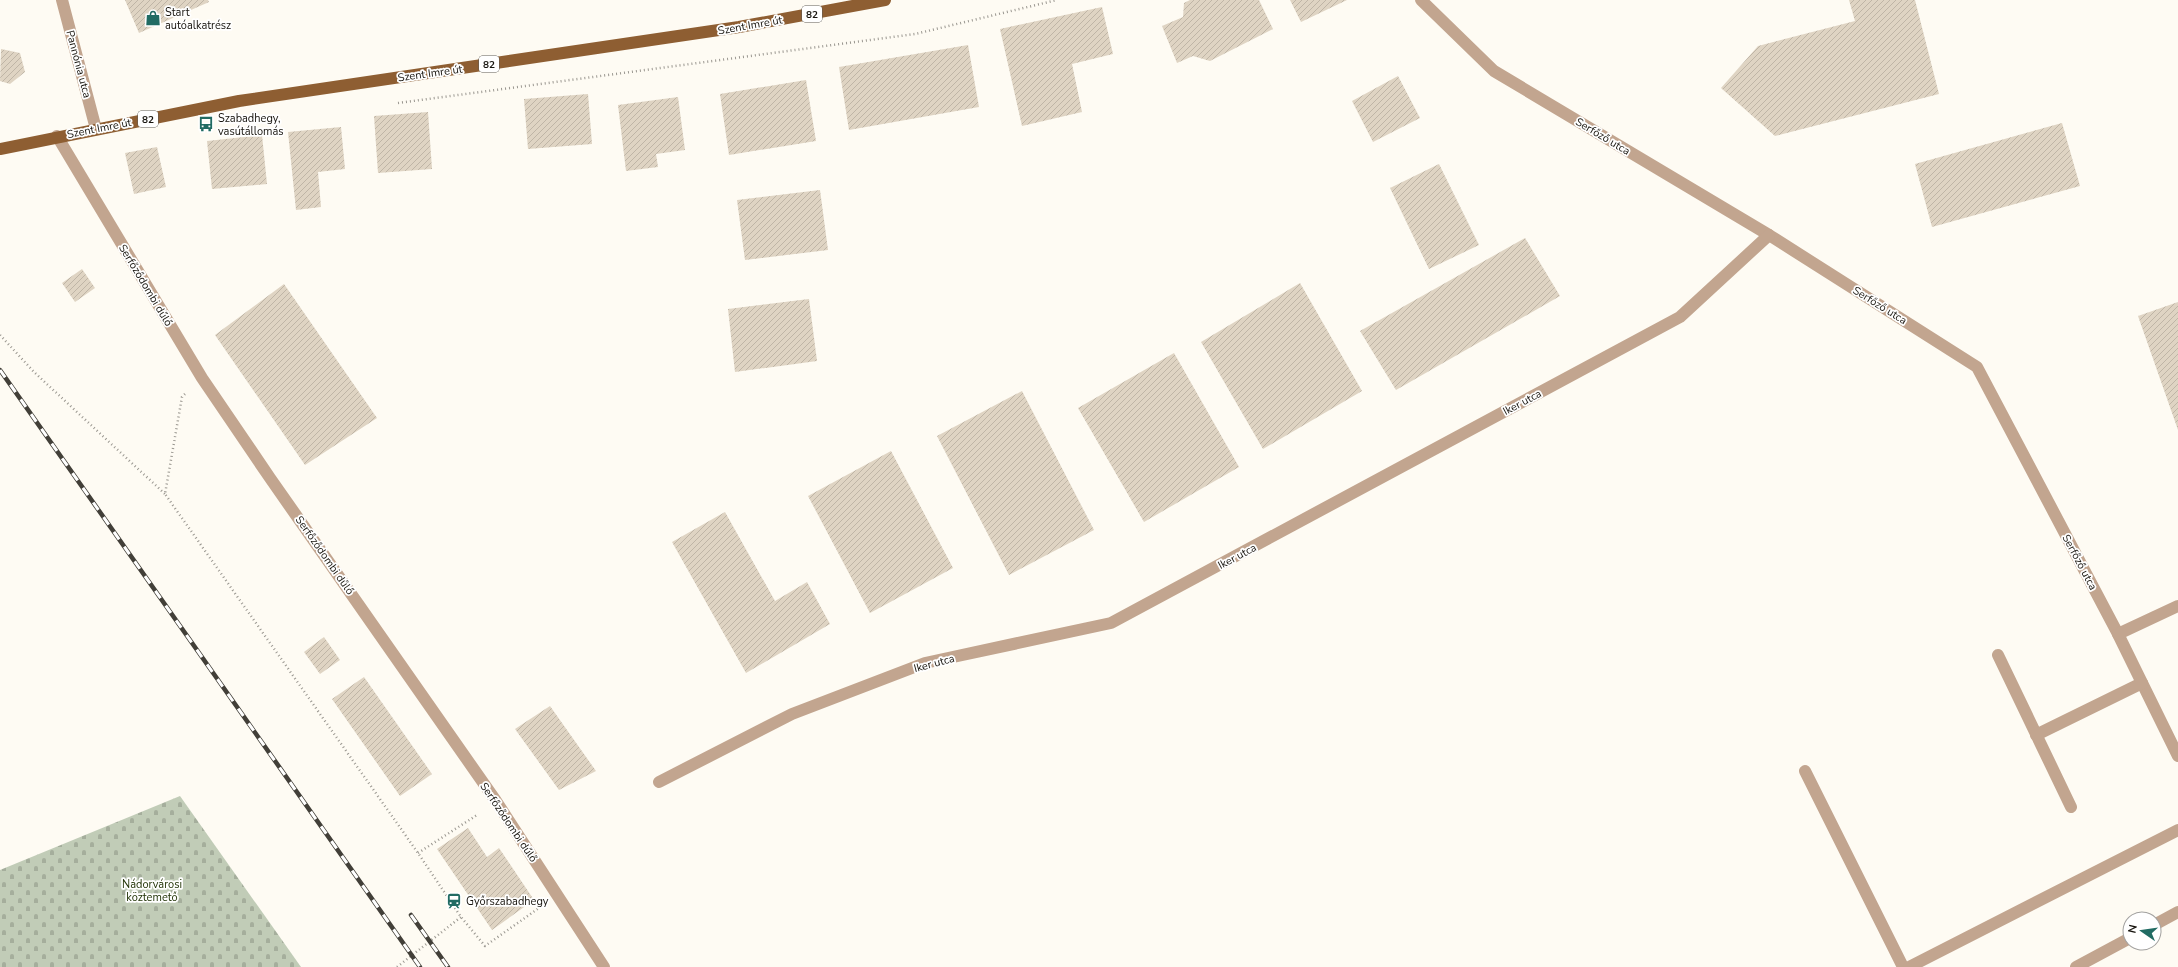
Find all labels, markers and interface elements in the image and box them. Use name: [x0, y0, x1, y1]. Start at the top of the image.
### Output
place label: Start autóalkatrész: [165, 5, 231, 33]
road number: 82: [802, 6, 822, 22]
shop icon: Start autóalkatrész: [144, 9, 162, 27]
street label: Szent Imre út: [717, 12, 784, 39]
street label: Pannónia utca: [62, 29, 95, 100]
road number: 82: [479, 56, 499, 72]
street label: Szent Imre út: [397, 62, 464, 85]
road number: 82: [138, 111, 158, 127]
place label: Szabadhegy, vasútállomás: [218, 111, 284, 139]
street label: Serfőző utca: [1573, 114, 1633, 159]
street label: Szent Imre út: [66, 115, 133, 142]
bus stop icon: Szabadhegy, vasútállomás: [197, 115, 215, 133]
street label: Serfőződombi dűlő: [115, 241, 176, 329]
street label: Serfőző utca: [1850, 283, 1910, 328]
street label: Iker utca: [1500, 386, 1544, 419]
street label: Serfőződombi dűlő: [292, 513, 357, 598]
street label: Serfőző utca: [2059, 532, 2101, 593]
street label: Iker utca: [1215, 540, 1259, 573]
street label: Iker utca: [912, 651, 956, 676]
street label: Serfőződombi dűlő: [476, 779, 541, 865]
park label: Nádorvárosi köztemető: [122, 877, 182, 905]
station icon: Győrszabadhegy: [445, 892, 463, 910]
place label: Győrszabadhegy: [466, 894, 549, 909]
north arrow: [2122, 911, 2162, 951]
text: N: [2125, 923, 2141, 935]

